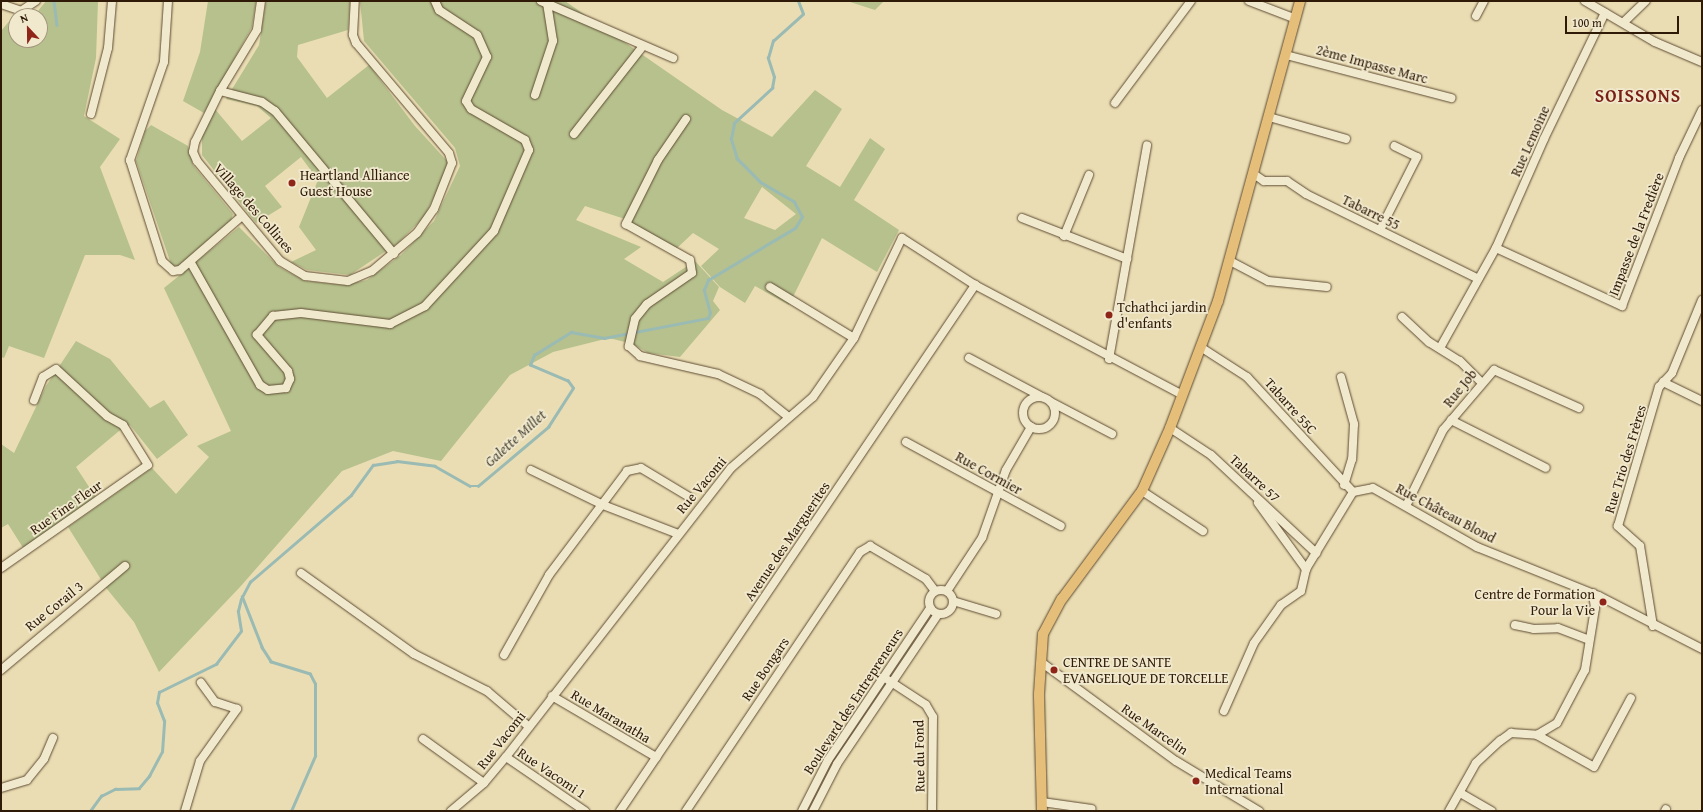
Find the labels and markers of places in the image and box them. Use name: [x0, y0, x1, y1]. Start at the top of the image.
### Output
place label: Heartland Alliance Guest House: [300, 167, 410, 200]
marker: Heartland Alliance Guest House: [287, 178, 297, 188]
place label: Tchathci jardin d'enfants: [1117, 299, 1207, 332]
marker: Tchathci jardin d'enfants: [1104, 310, 1114, 320]
place label: Centre de Formation Pour la Vie: [1475, 586, 1595, 618]
marker: Centre de Formation Pour la Vie: [1598, 597, 1608, 607]
place label: CENTRE DE SANTE EVANGELIQUE DE TORCELLE: [1063, 654, 1228, 686]
marker: CENTRE DE SANTE EVANGELIQUE DE TORCELLE: [1048, 664, 1060, 676]
place label: Medical Teams International: [1205, 765, 1292, 798]
marker: Medical Teams International: [1190, 775, 1202, 787]

